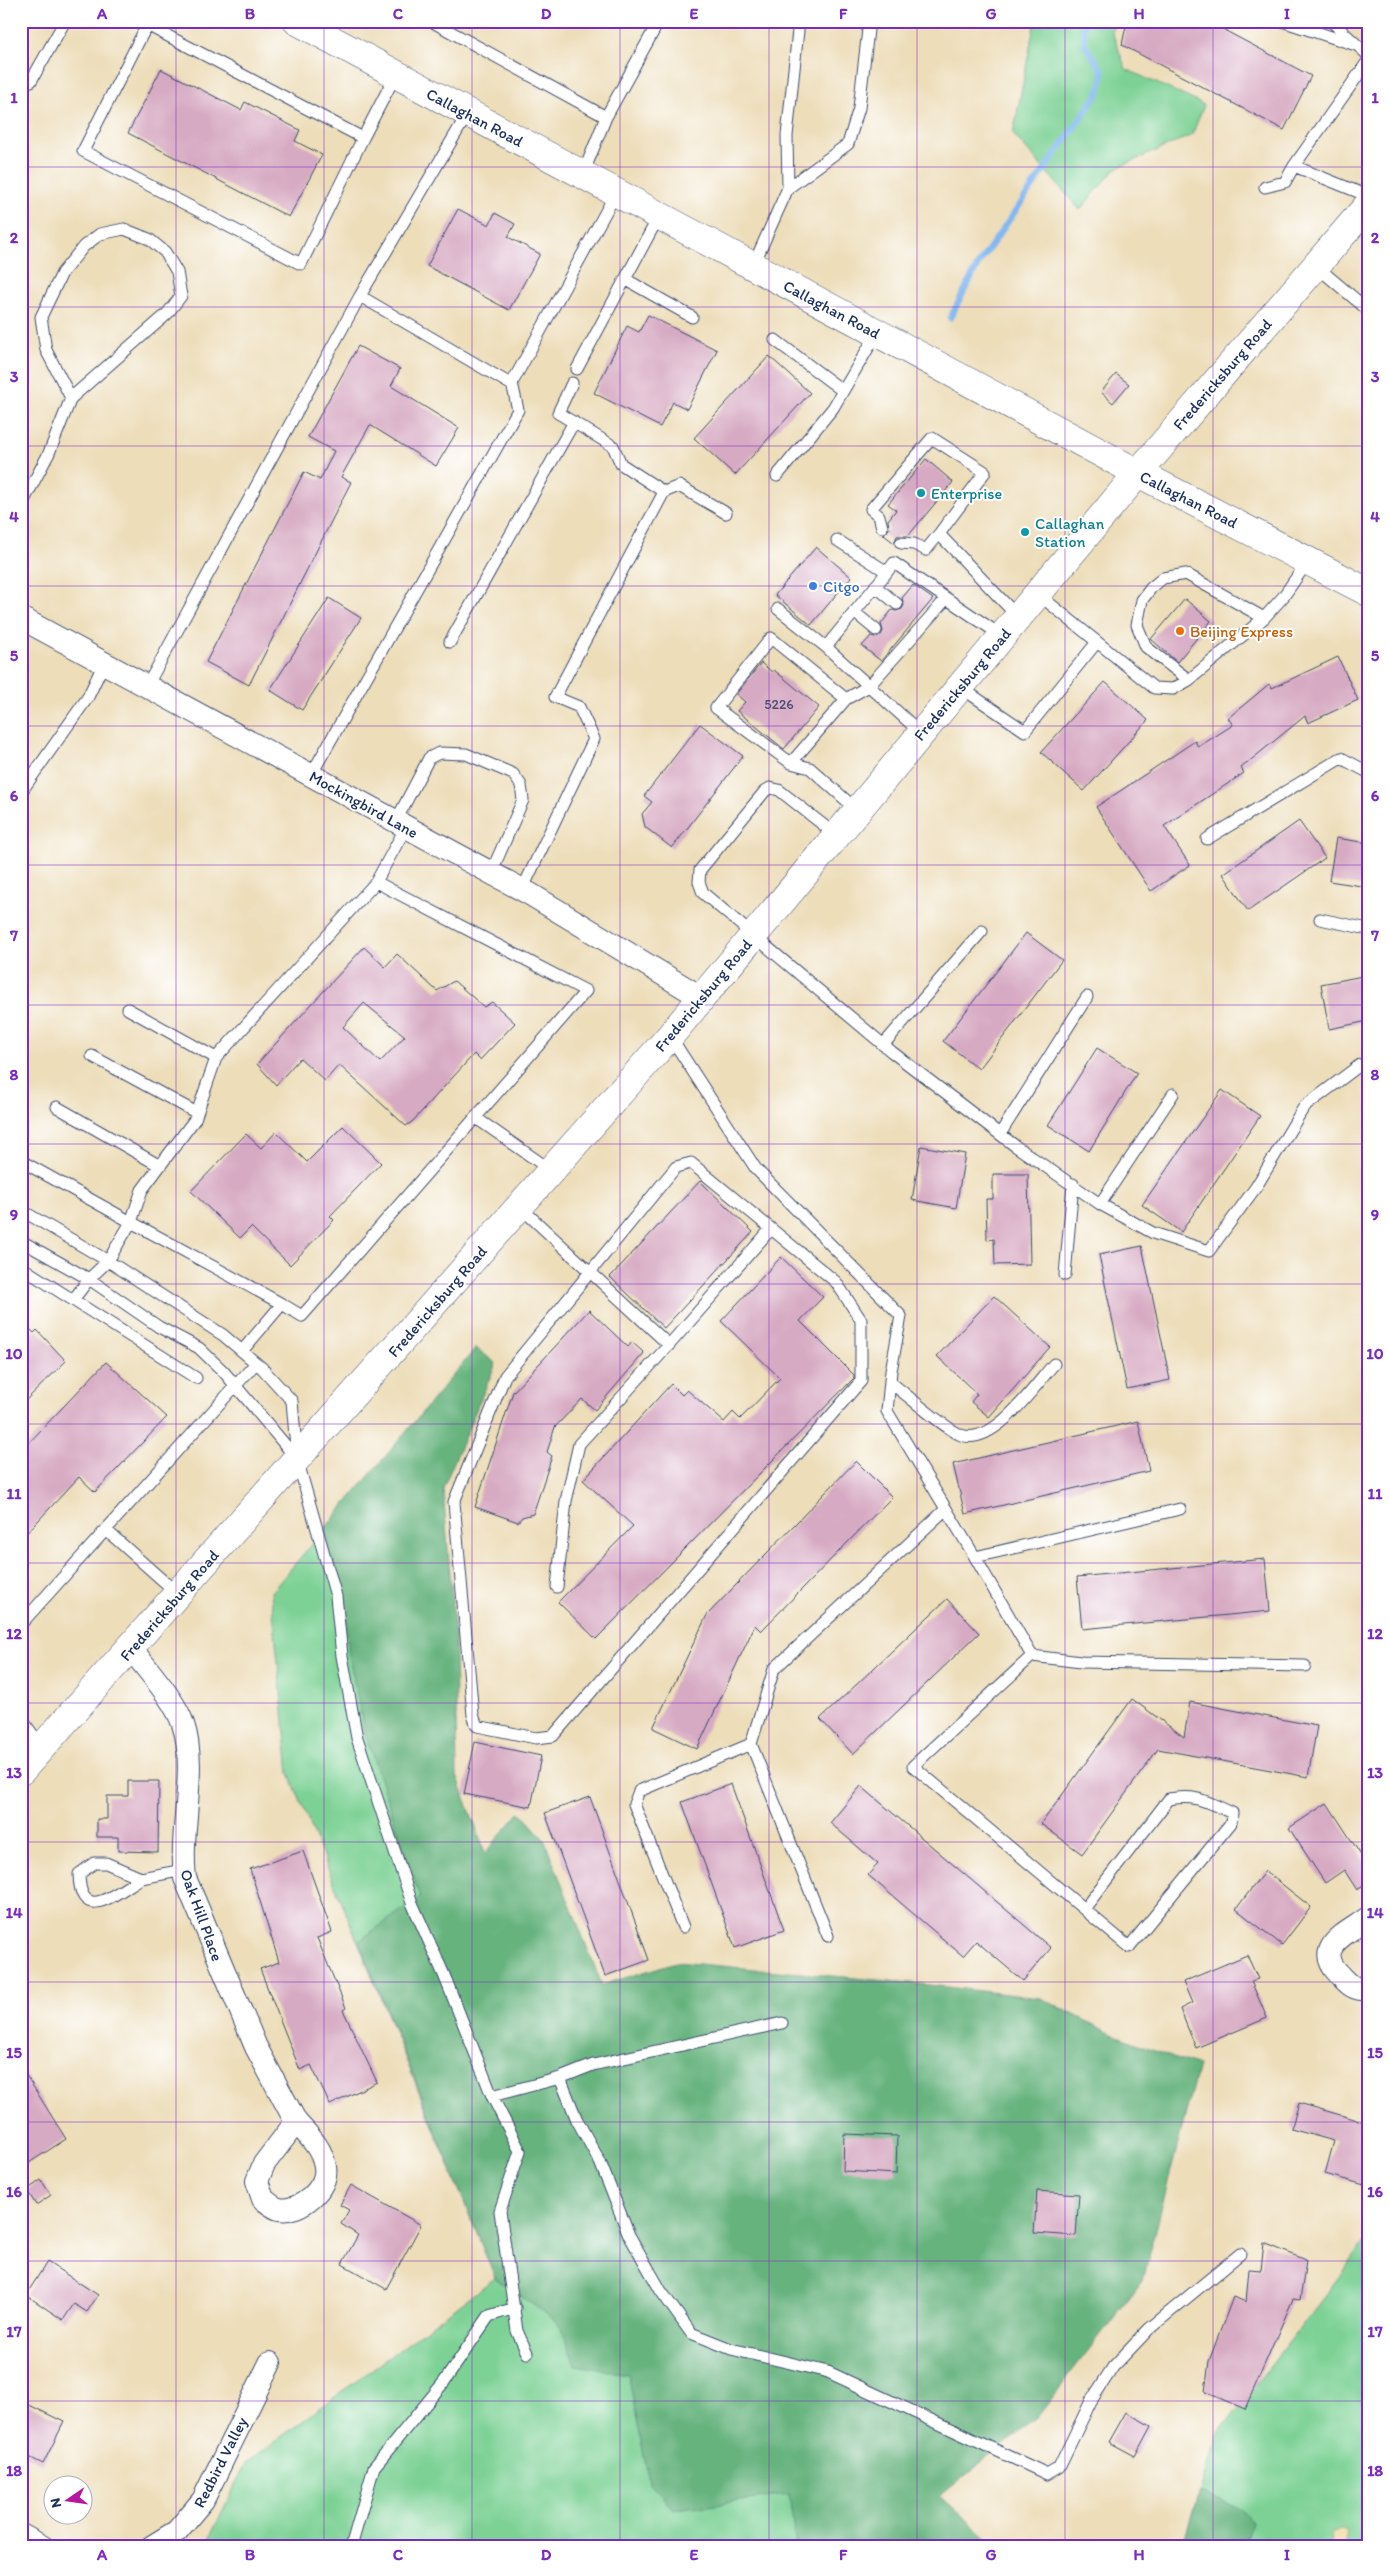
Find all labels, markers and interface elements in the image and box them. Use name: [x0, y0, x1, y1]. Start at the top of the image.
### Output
text: A: [96, 4, 108, 23]
text: B: [245, 4, 256, 23]
text: C: [393, 4, 404, 23]
text: D: [541, 4, 552, 23]
text: E: [690, 4, 699, 23]
text: F: [839, 4, 848, 23]
text: G: [985, 4, 997, 23]
text: H: [1133, 4, 1145, 23]
text: I: [1284, 4, 1290, 23]
street label: Callaghan Road: [423, 84, 527, 151]
text: 1: [10, 88, 18, 107]
text: 1: [1371, 88, 1379, 107]
text: 2: [10, 228, 19, 247]
text: 2: [1371, 228, 1380, 247]
street label: Callaghan Road: [780, 276, 884, 343]
street label: Fredericksburg Road: [1169, 315, 1276, 434]
text: 3: [10, 367, 19, 386]
text: 3: [1371, 367, 1380, 386]
street label: Callaghan Road: [1137, 467, 1241, 532]
place label: Enterprise: [931, 484, 1003, 503]
marker: Enterprise: [915, 487, 927, 499]
text: 4: [9, 507, 19, 526]
text: 4: [1370, 507, 1380, 526]
place label: Callaghan Station: [1035, 514, 1105, 551]
marker: Callaghan Station: [1019, 526, 1031, 538]
place label: Citgo: [823, 577, 860, 596]
marker: Citgo: [807, 580, 819, 592]
place label: Beijing Express: [1190, 622, 1293, 641]
street label: Fredericksburg Road: [910, 624, 1015, 745]
marker: Beijing Express: [1174, 625, 1186, 637]
text: 5: [10, 646, 19, 665]
text: 5: [1371, 646, 1380, 665]
house number: 5226: [764, 696, 794, 713]
street label: Mockingbird Lane: [306, 767, 422, 842]
text: 6: [10, 786, 19, 805]
text: 6: [1371, 786, 1380, 805]
text: 7: [9, 926, 18, 945]
text: 7: [1370, 926, 1379, 945]
street label: Fredericksburg Road: [651, 935, 756, 1056]
text: 8: [10, 1065, 19, 1084]
text: 8: [1371, 1065, 1380, 1084]
text: 9: [10, 1205, 18, 1224]
text: 9: [1371, 1205, 1379, 1224]
street label: Fredericksburg Road: [384, 1242, 491, 1361]
text: 10: [5, 1344, 23, 1363]
text: 10: [1366, 1344, 1384, 1363]
text: 11: [7, 1484, 22, 1503]
text: 11: [1368, 1484, 1383, 1503]
street label: Fredericksburg Road: [116, 1546, 223, 1665]
text: 12: [6, 1624, 23, 1643]
text: 12: [1367, 1624, 1384, 1643]
text: 13: [6, 1763, 22, 1782]
text: 13: [1367, 1763, 1383, 1782]
street label: Oak Hill Place: [176, 1867, 227, 1964]
text: 14: [5, 1903, 23, 1922]
text: 14: [1366, 1903, 1384, 1922]
text: 15: [6, 2043, 23, 2062]
text: 15: [1367, 2043, 1384, 2062]
text: 16: [6, 2182, 22, 2201]
text: 16: [1367, 2182, 1383, 2201]
text: 17: [6, 2322, 22, 2341]
text: 17: [1367, 2322, 1383, 2341]
street label: Redbird Valley: [189, 2413, 252, 2511]
text: 18: [6, 2461, 22, 2480]
text: 18: [1367, 2461, 1383, 2480]
north arrow: [42, 2476, 92, 2526]
text: N: [46, 2496, 65, 2509]
text: A: [96, 2545, 108, 2564]
text: B: [245, 2545, 256, 2564]
text: C: [393, 2545, 404, 2564]
text: D: [541, 2545, 552, 2564]
text: E: [690, 2545, 699, 2564]
text: F: [839, 2545, 848, 2564]
text: G: [985, 2545, 997, 2564]
text: H: [1133, 2545, 1145, 2564]
text: I: [1284, 2545, 1290, 2564]

